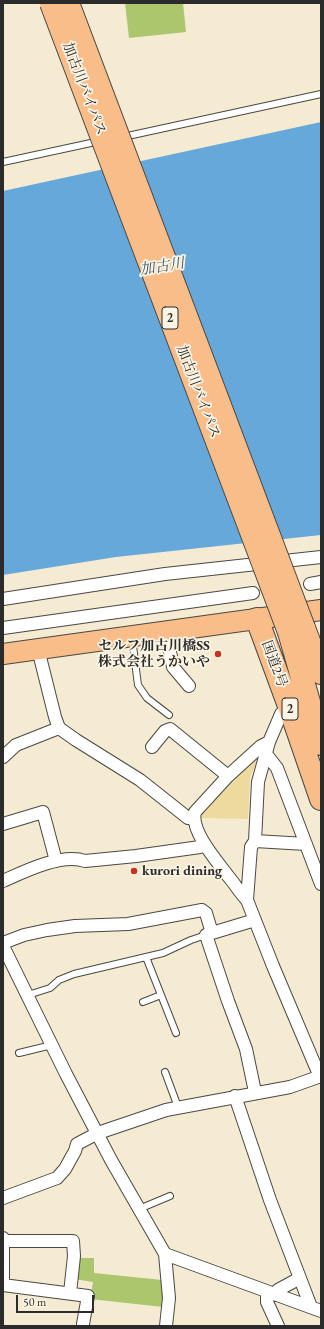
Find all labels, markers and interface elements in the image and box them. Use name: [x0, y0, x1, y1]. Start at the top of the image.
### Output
street label: 加古川バイパス: [59, 40, 109, 138]
water label: 加古川: [138, 255, 186, 279]
road number: 2: [162, 307, 178, 329]
street label: 加古川バイパス: [173, 343, 223, 441]
place label: セルフ加古川橋SS 株式会社うかいや: [98, 638, 210, 670]
street label: 国道2号: [258, 638, 290, 690]
marker: セルフ加古川橋SS 株式会社うかいや: [213, 649, 223, 659]
road number: 2: [282, 698, 298, 720]
place label: kurori dining: [142, 863, 222, 879]
marker: kurori dining: [129, 866, 139, 876]
scale bar: [18, 1287, 96, 1313]
text: 50 m: [23, 1294, 46, 1310]

